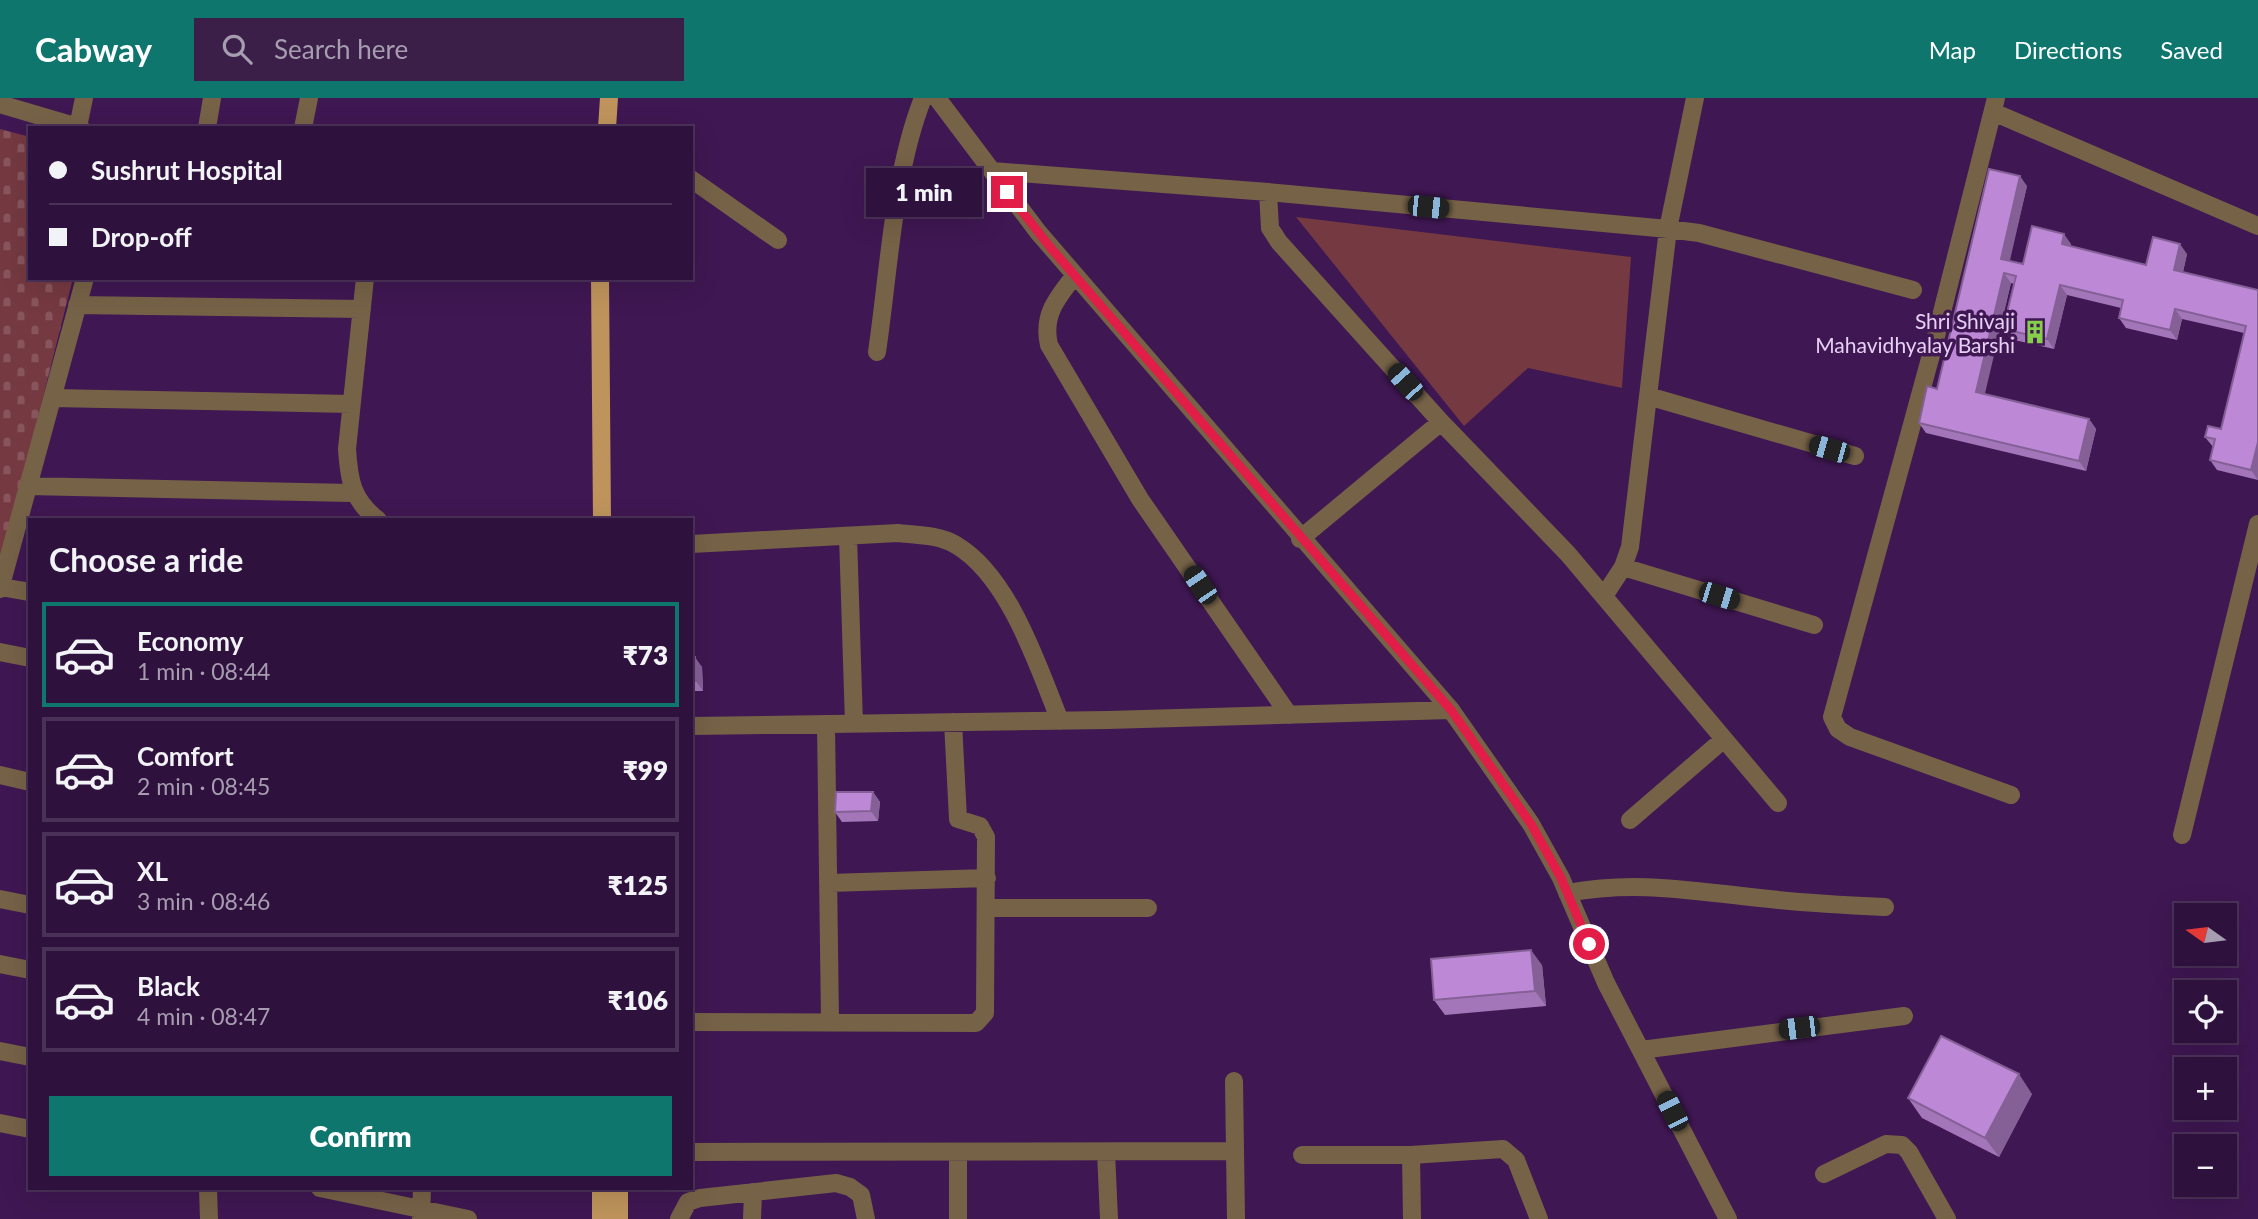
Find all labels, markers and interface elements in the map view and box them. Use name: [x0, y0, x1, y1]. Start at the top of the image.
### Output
search box: [194, 18, 684, 81]
text: Cabway: [35, 29, 152, 69]
icon: search: [218, 30, 256, 68]
text: Search here: [274, 33, 408, 65]
text: Map: [1929, 35, 1976, 64]
text: Directions: [2014, 35, 2122, 64]
text: Saved: [2160, 35, 2223, 64]
text: Sushrut Hospital: [91, 154, 283, 186]
callout: 1 min: [867, 168, 982, 217]
route end: [991, 176, 1023, 208]
text: 1 min: [895, 178, 953, 206]
car: [1407, 194, 1450, 220]
text: Drop-off: [91, 221, 192, 253]
place label: Shri Shivaji Mahavidhyalay Barshi: [1815, 308, 2015, 357]
building icon: Shri Shivaji Mahavidhyalay Barshi: [2021, 318, 2049, 346]
car: [1384, 359, 1427, 405]
car: [1806, 433, 1853, 465]
text: Choose a ride: [49, 540, 243, 579]
car: [1180, 562, 1221, 608]
car: [1696, 580, 1743, 612]
icon: car: [53, 623, 116, 686]
text: Economy: [137, 625, 243, 657]
text: ₹73: [623, 639, 668, 671]
text: 1 min · 08:44: [137, 657, 270, 685]
icon: car: [53, 738, 116, 801]
text: Comfort: [137, 740, 234, 772]
text: ₹99: [623, 754, 668, 786]
text: 2 min · 08:45: [137, 772, 270, 800]
icon: car: [53, 853, 116, 916]
text: XL: [137, 855, 168, 887]
text: ₹125: [608, 869, 668, 901]
text: 3 min · 08:46: [137, 887, 270, 915]
north arrow: [2174, 903, 2236, 966]
map controls: [2174, 903, 2237, 1197]
route start: [1573, 928, 1605, 960]
icon: car: [53, 968, 116, 1031]
text: Black: [137, 970, 200, 1002]
button: locate: [2174, 980, 2237, 1043]
text: ₹106: [608, 984, 668, 1016]
text: 4 min · 08:47: [137, 1002, 270, 1030]
car: [1777, 1015, 1822, 1041]
button: +: [2174, 1057, 2237, 1120]
car: [1654, 1088, 1691, 1134]
button: Confirm: [49, 1096, 672, 1176]
button: −: [2174, 1134, 2237, 1197]

